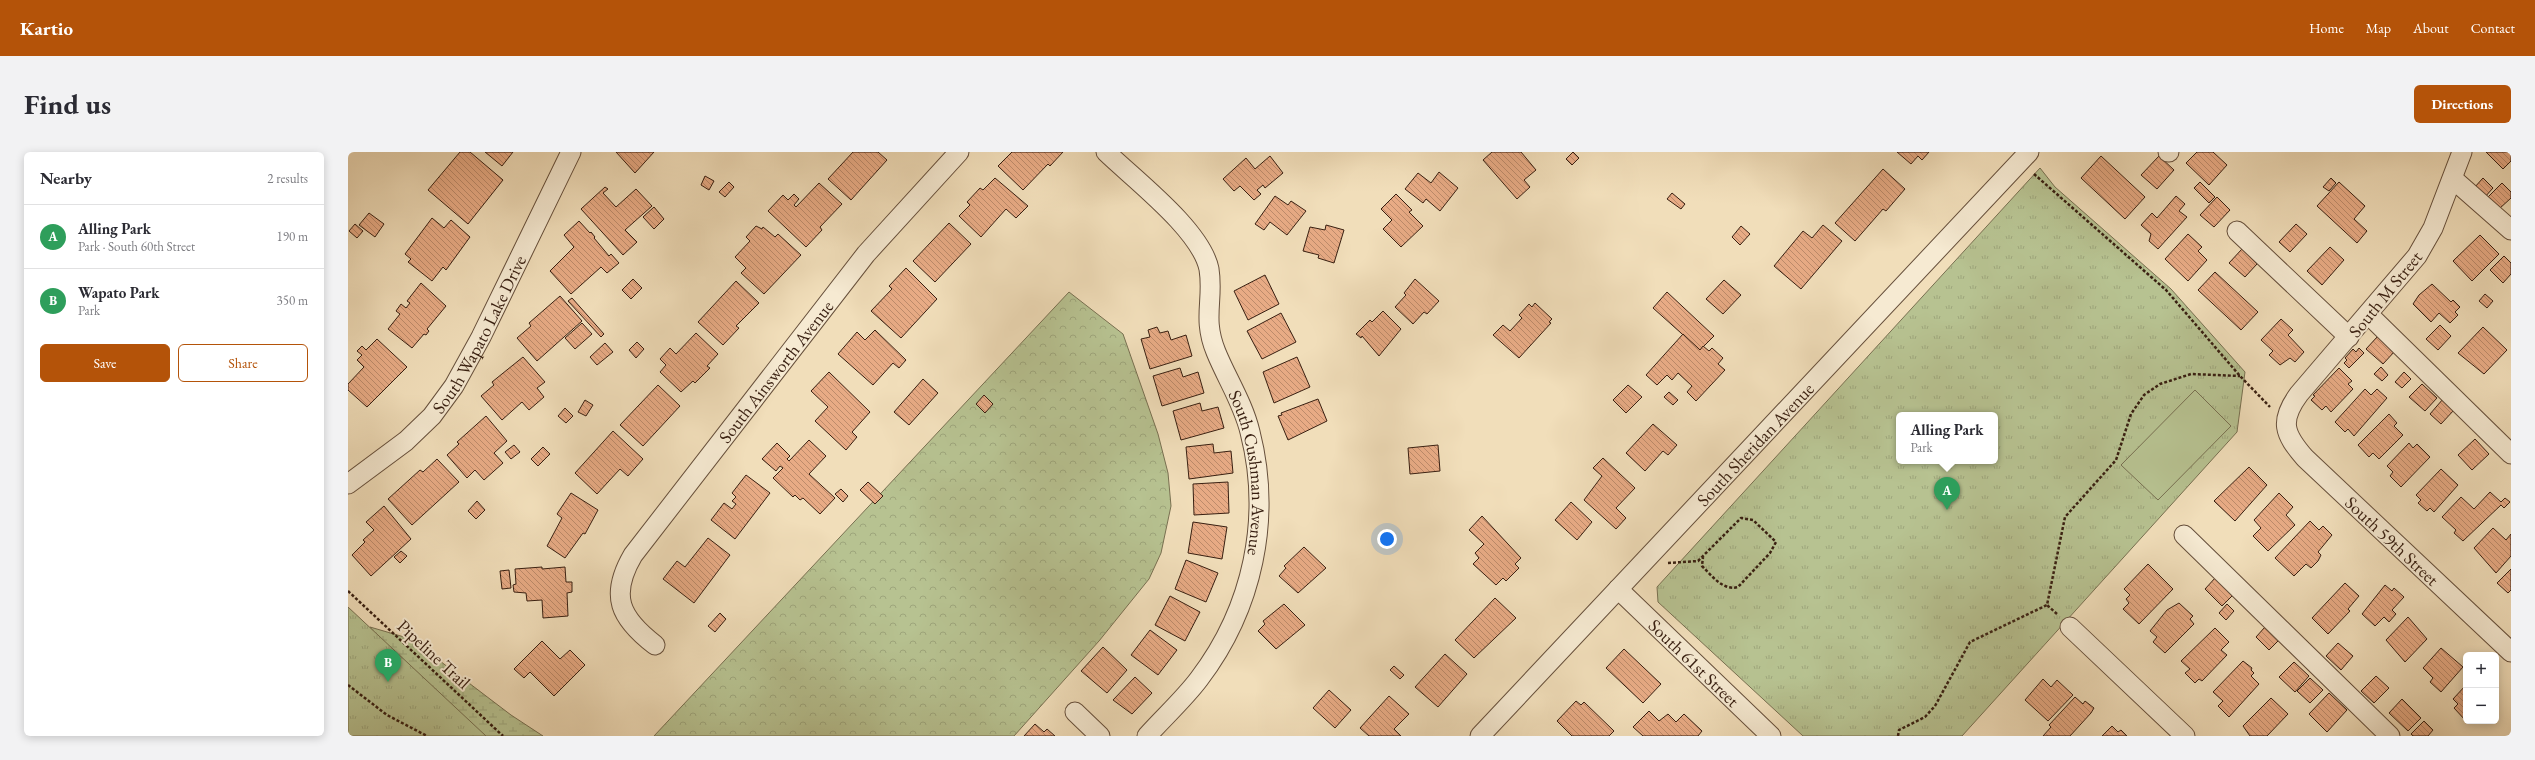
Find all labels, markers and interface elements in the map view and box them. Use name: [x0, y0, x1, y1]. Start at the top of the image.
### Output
text: Kartio: [20, 16, 73, 41]
text: Home: [2309, 19, 2344, 37]
text: Map: [2366, 19, 2391, 37]
text: About: [2413, 19, 2449, 37]
text: Contact: [2471, 19, 2515, 37]
button: Directions: [2414, 85, 2511, 123]
text: Find us: [24, 86, 111, 122]
text: Nearby: [40, 167, 92, 189]
text: 2 results: [267, 170, 308, 187]
text: Alling Park: [78, 219, 151, 238]
text: A: [48, 228, 58, 245]
text: 190 m: [277, 228, 308, 245]
text: Park · South 60th Street: [78, 238, 195, 255]
street label: South M Street: [2343, 246, 2427, 342]
street label: South Wapato Lake Drive: [426, 251, 531, 418]
text: Wapato Park: [78, 283, 159, 302]
text: B: [49, 292, 57, 309]
text: 350 m: [277, 292, 308, 309]
street label: South Ainsworth Avenue: [713, 295, 838, 447]
text: Park: [78, 302, 100, 319]
button: Save: [40, 344, 170, 382]
button: Share: [178, 344, 308, 382]
street label: South Sheridan Avenue: [1691, 377, 1818, 511]
street label: South Cushman Avenue: [1224, 386, 1271, 557]
popup: [1896, 412, 1998, 464]
text: Alling Park: [1910, 420, 1984, 439]
text: Park: [1910, 439, 1933, 456]
pin: A: [1934, 477, 1960, 510]
street label: South 59th Street: [2341, 491, 2445, 590]
your location: [1377, 529, 1397, 549]
street label: Pipeline Trail: [393, 614, 475, 694]
street label: South 61st Street: [1644, 614, 1745, 712]
pin: B: [375, 649, 401, 682]
map controls: [2463, 652, 2499, 724]
button: +: [2463, 652, 2499, 688]
button: −: [2463, 688, 2499, 724]

